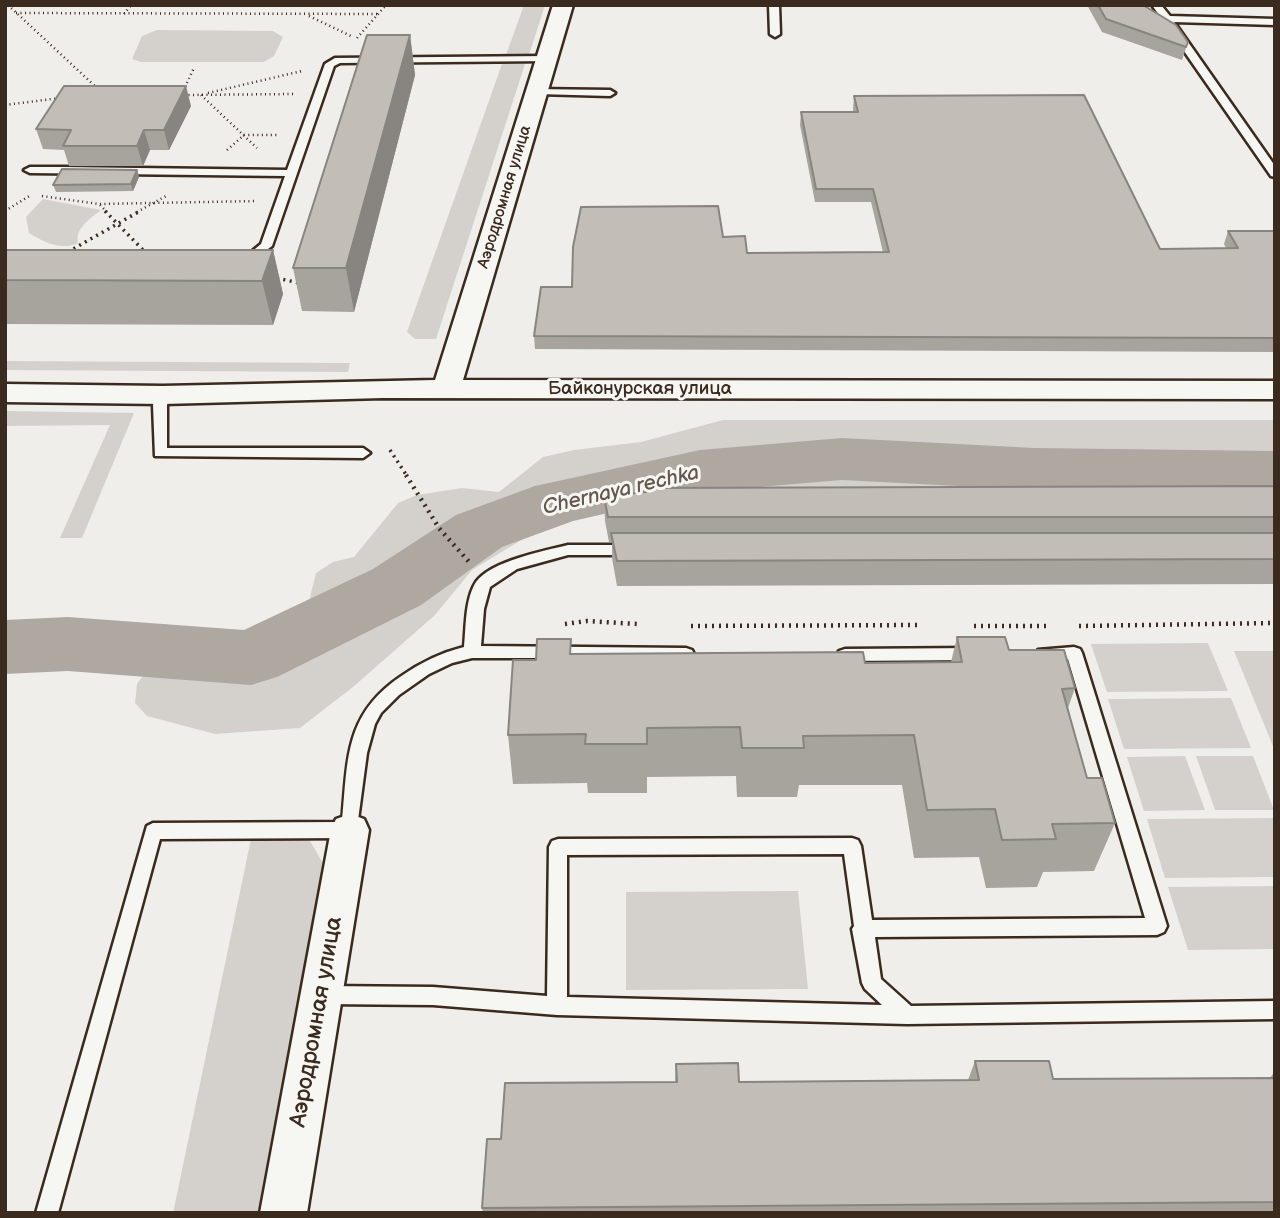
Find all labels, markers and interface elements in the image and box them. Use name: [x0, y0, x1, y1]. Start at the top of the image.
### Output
street label: Аэродромная улица: [474, 123, 536, 271]
street label: Байконурская улица: [548, 378, 732, 400]
water label: Chernaya rechka: [540, 461, 702, 521]
street label: Аэродромная улица: [285, 914, 349, 1130]

